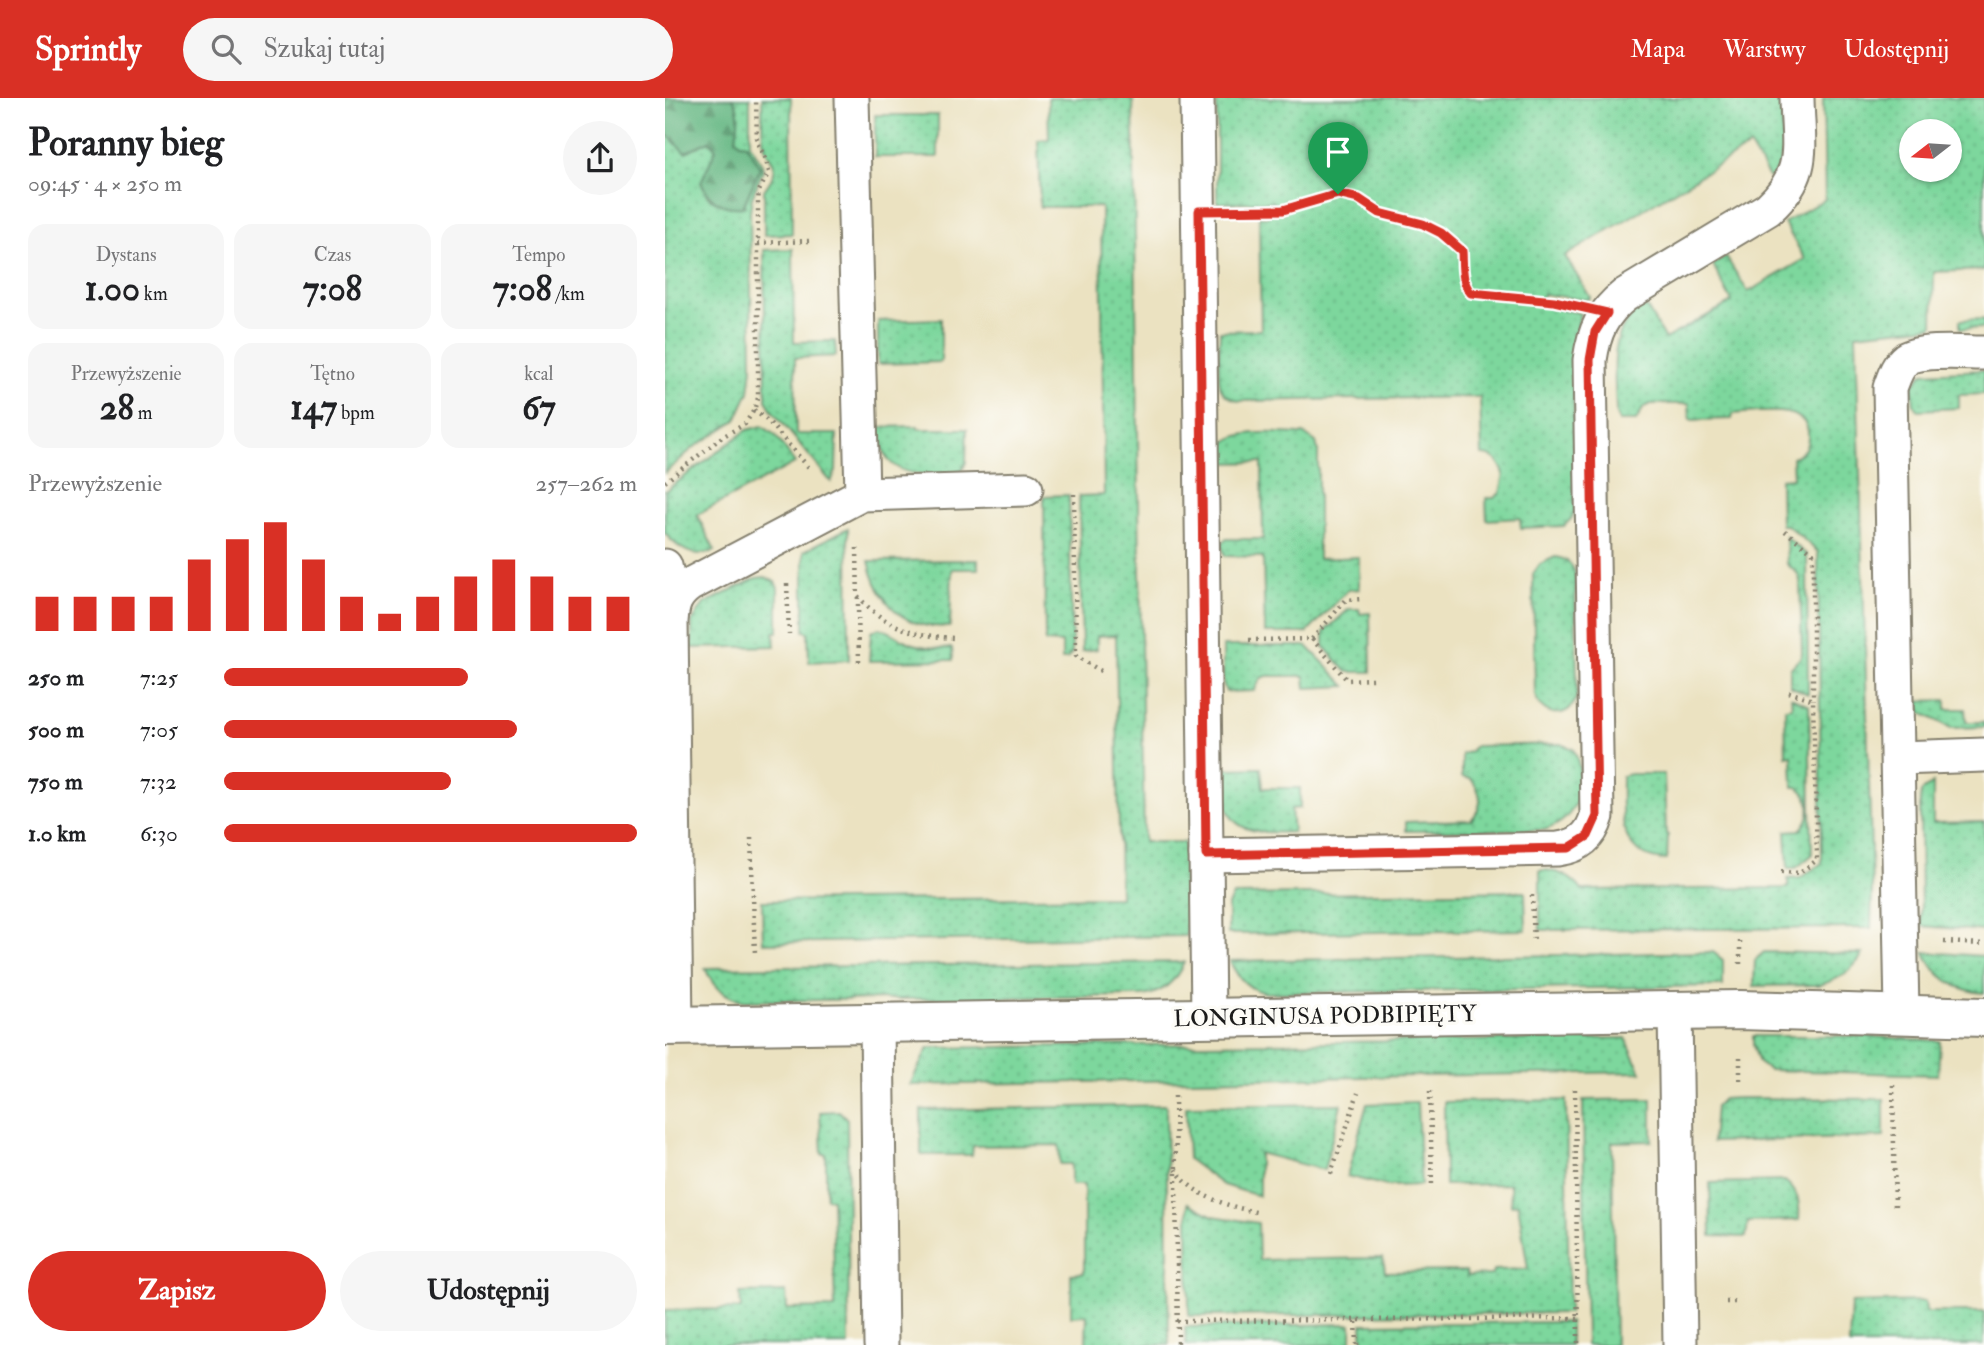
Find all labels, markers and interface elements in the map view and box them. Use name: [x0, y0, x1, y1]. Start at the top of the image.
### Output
search box: [183, 18, 673, 81]
text: Sprintly: [35, 29, 141, 70]
icon: search: [207, 30, 245, 68]
text: Szukaj tutaj: [263, 33, 385, 65]
text: Mapa: [1630, 34, 1685, 65]
text: Warstwy: [1723, 34, 1806, 65]
text: Udostępnij: [1844, 34, 1949, 65]
text: Poranny bieg: [28, 119, 224, 167]
north arrow: [1899, 119, 1962, 182]
map controls: [1899, 119, 1962, 182]
button: share: [563, 121, 637, 195]
pin: [1308, 122, 1368, 194]
icon: arrive: [1319, 133, 1357, 171]
text: 09:45 · 4 × 250 m: [28, 169, 182, 198]
text: Dystans: [96, 243, 156, 267]
text: Czas: [314, 243, 351, 267]
text: Tempo: [512, 243, 565, 267]
text: 1.00: [85, 267, 140, 311]
text: 7:08: [303, 267, 362, 311]
text: 7:08: [493, 267, 552, 311]
text: km: [140, 282, 168, 306]
text: /km: [552, 282, 585, 306]
text: Przewyższenie: [71, 362, 182, 386]
text: Tętno: [310, 362, 355, 386]
text: kcal: [524, 362, 553, 386]
text: 28: [100, 386, 134, 430]
text: 147: [290, 386, 337, 430]
text: 67: [522, 386, 556, 430]
text: m: [134, 401, 153, 425]
text: bpm: [337, 401, 375, 425]
text: Przewyższenie: [28, 469, 162, 498]
text: 257–262 m: [536, 469, 637, 498]
text: 250 m: [28, 663, 84, 692]
text: 7:25: [140, 663, 178, 692]
text: 500 m: [28, 715, 84, 744]
text: 7:05: [140, 715, 178, 744]
text: 750 m: [28, 767, 83, 796]
text: 7:32: [140, 767, 177, 796]
text: 1.0 km: [28, 819, 86, 848]
text: 6:30: [140, 819, 178, 848]
street label: LONGINUSA PODBIPIĘTY: [1173, 999, 1478, 1033]
button: Zapisz: [28, 1251, 326, 1331]
button: Udostępnij: [340, 1251, 637, 1331]

